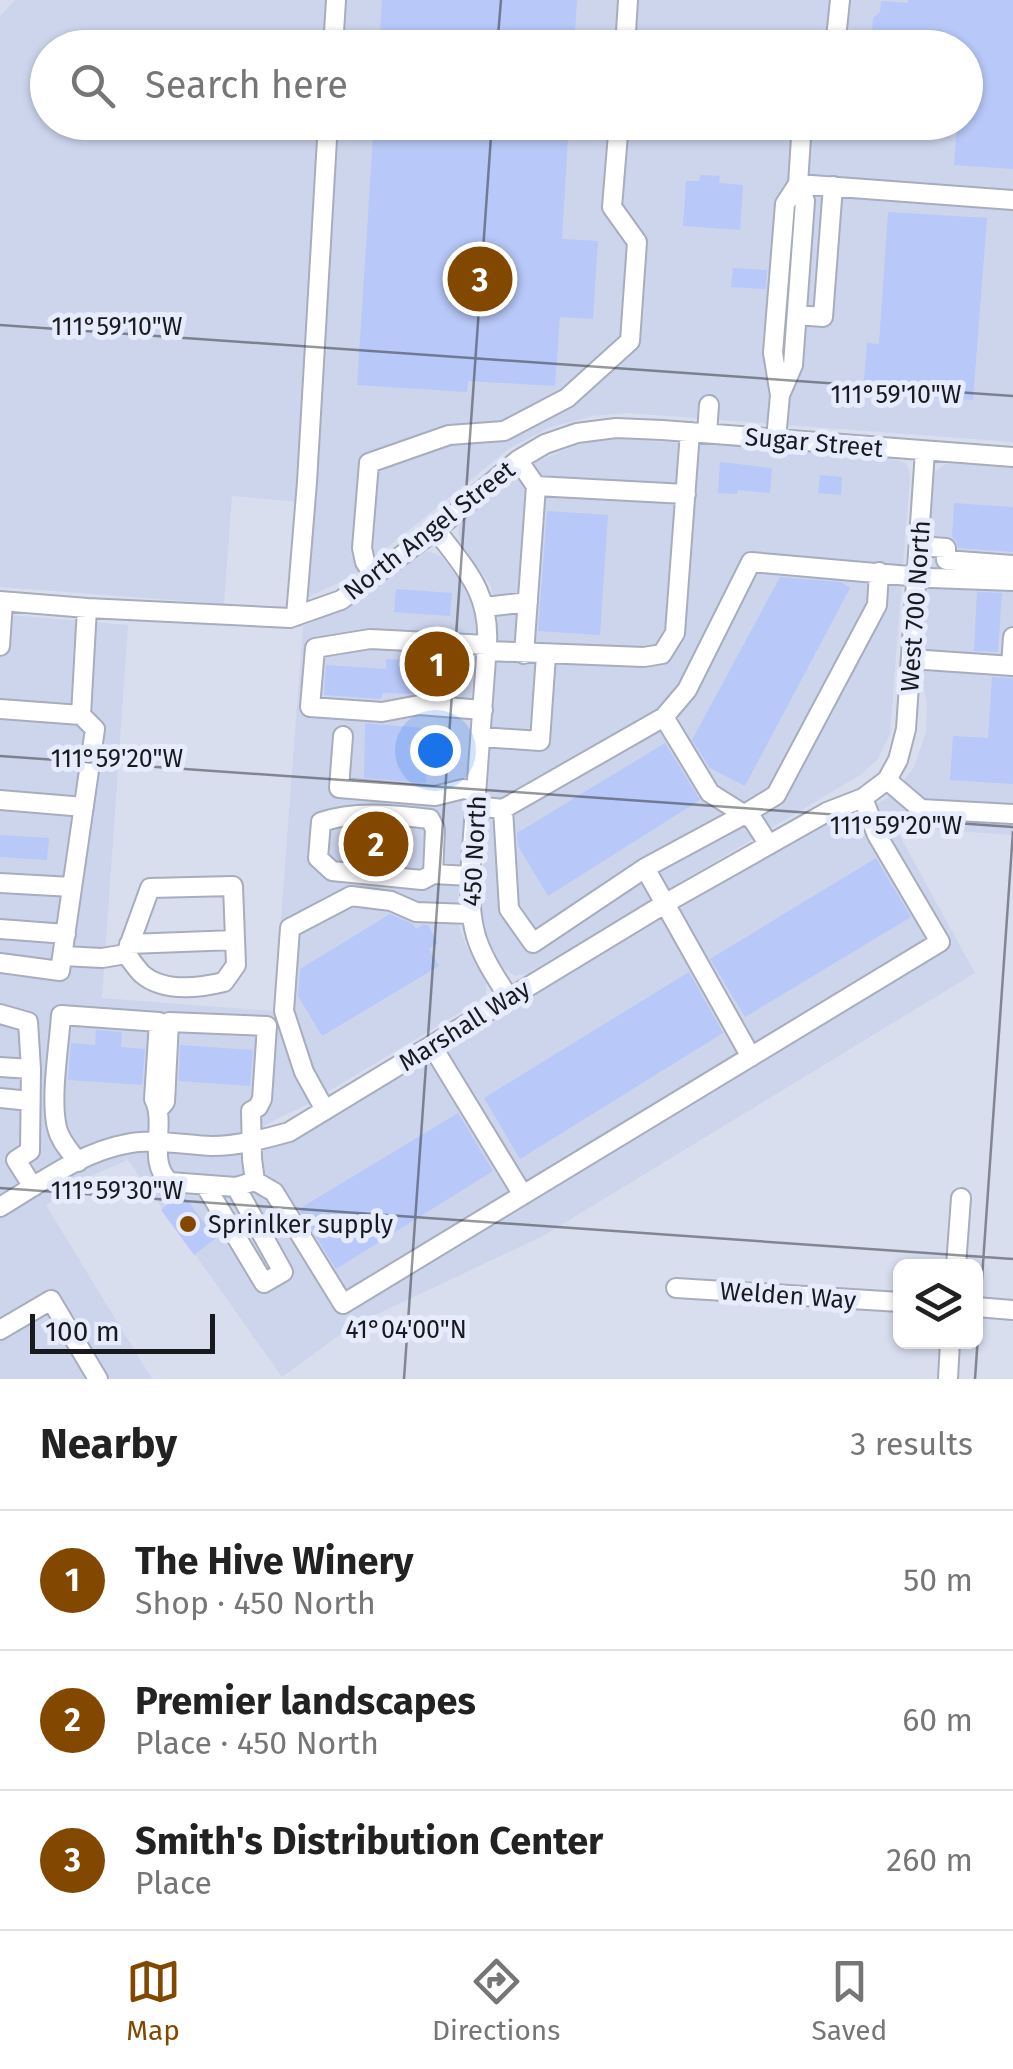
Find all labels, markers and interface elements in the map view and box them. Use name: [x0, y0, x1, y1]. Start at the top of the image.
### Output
search box: [30, 30, 983, 140]
icon: search: [65, 58, 120, 113]
text: Search here: [145, 62, 348, 108]
pin: 3: [448, 242, 512, 316]
text: 111°59'10"W: [52, 312, 183, 342]
text: 111°59'10"W: [831, 380, 962, 410]
street label: Sugar Street: [744, 422, 885, 464]
street label: North Angel Street: [338, 454, 522, 607]
street label: West 700 North: [895, 519, 937, 693]
pin: 1: [404, 626, 470, 702]
your location: [410, 725, 461, 776]
text: 111°59'20"W: [51, 744, 183, 774]
street label: 450 North: [457, 795, 493, 907]
pin: 2: [344, 806, 408, 882]
text: 111°59'20"W: [830, 811, 962, 841]
street label: Marshall Way: [394, 973, 536, 1078]
text: 111°59'30"W: [51, 1176, 184, 1206]
place label: Sprinlker supply: [208, 1210, 394, 1240]
marker: Sprinlker supply: [177, 1213, 199, 1235]
map controls: [893, 1259, 983, 1349]
button: layers: [893, 1259, 983, 1349]
street label: Welden Way: [719, 1276, 858, 1316]
scale bar: [30, 1309, 215, 1354]
text: 100 m: [45, 1315, 120, 1348]
text: 41°04'00"N: [345, 1315, 467, 1345]
text: Nearby: [40, 1419, 177, 1469]
text: 3 results: [850, 1425, 973, 1463]
text: The Hive Winery: [135, 1538, 413, 1584]
text: 1: [65, 1561, 80, 1599]
text: 50 m: [903, 1561, 973, 1599]
text: Shop · 450 North: [135, 1584, 376, 1622]
text: Premier landscapes: [135, 1678, 476, 1724]
text: 2: [64, 1701, 81, 1739]
text: 60 m: [902, 1701, 973, 1739]
text: Place · 450 North: [135, 1724, 379, 1762]
text: Smith's Distribution Center: [135, 1818, 603, 1864]
text: 3: [64, 1841, 81, 1879]
text: 260 m: [886, 1841, 973, 1879]
text: Place: [135, 1864, 212, 1902]
tab: Map: [126, 1954, 181, 2047]
tab: Directions: [432, 1954, 560, 2047]
tab: Saved: [812, 1954, 887, 2047]

